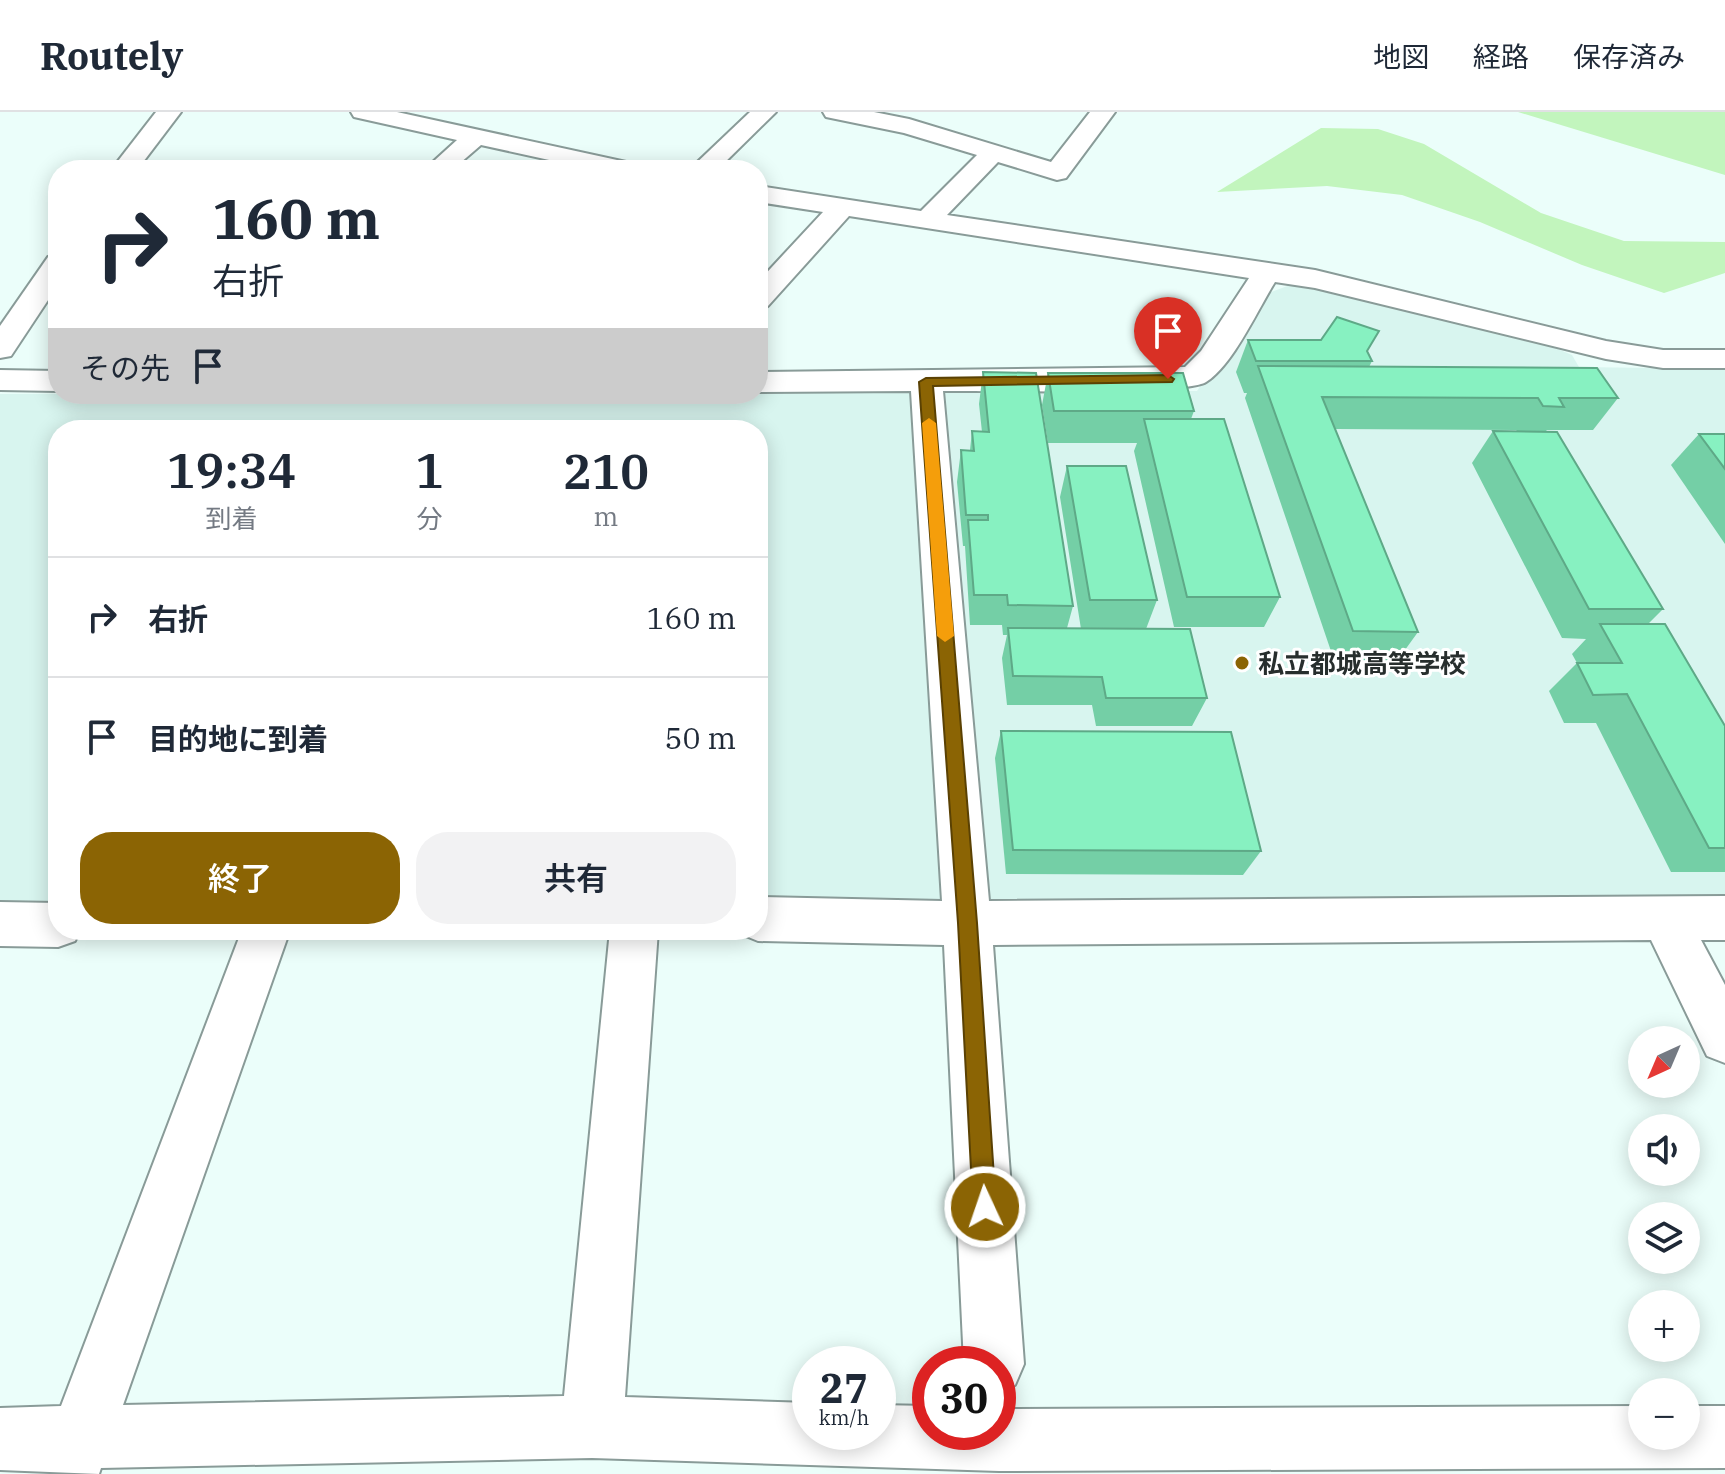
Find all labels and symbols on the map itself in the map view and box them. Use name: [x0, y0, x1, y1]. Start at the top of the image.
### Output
pin: [1134, 297, 1202, 379]
place label: 私立都城高等学校: [1258, 646, 1466, 680]
marker: 私立都城高等学校: [1233, 654, 1251, 672]
north arrow: [1628, 1026, 1700, 1098]
position arrow: [943, 1165, 1027, 1249]
speed limit sign: 30: [912, 1346, 1016, 1450]

